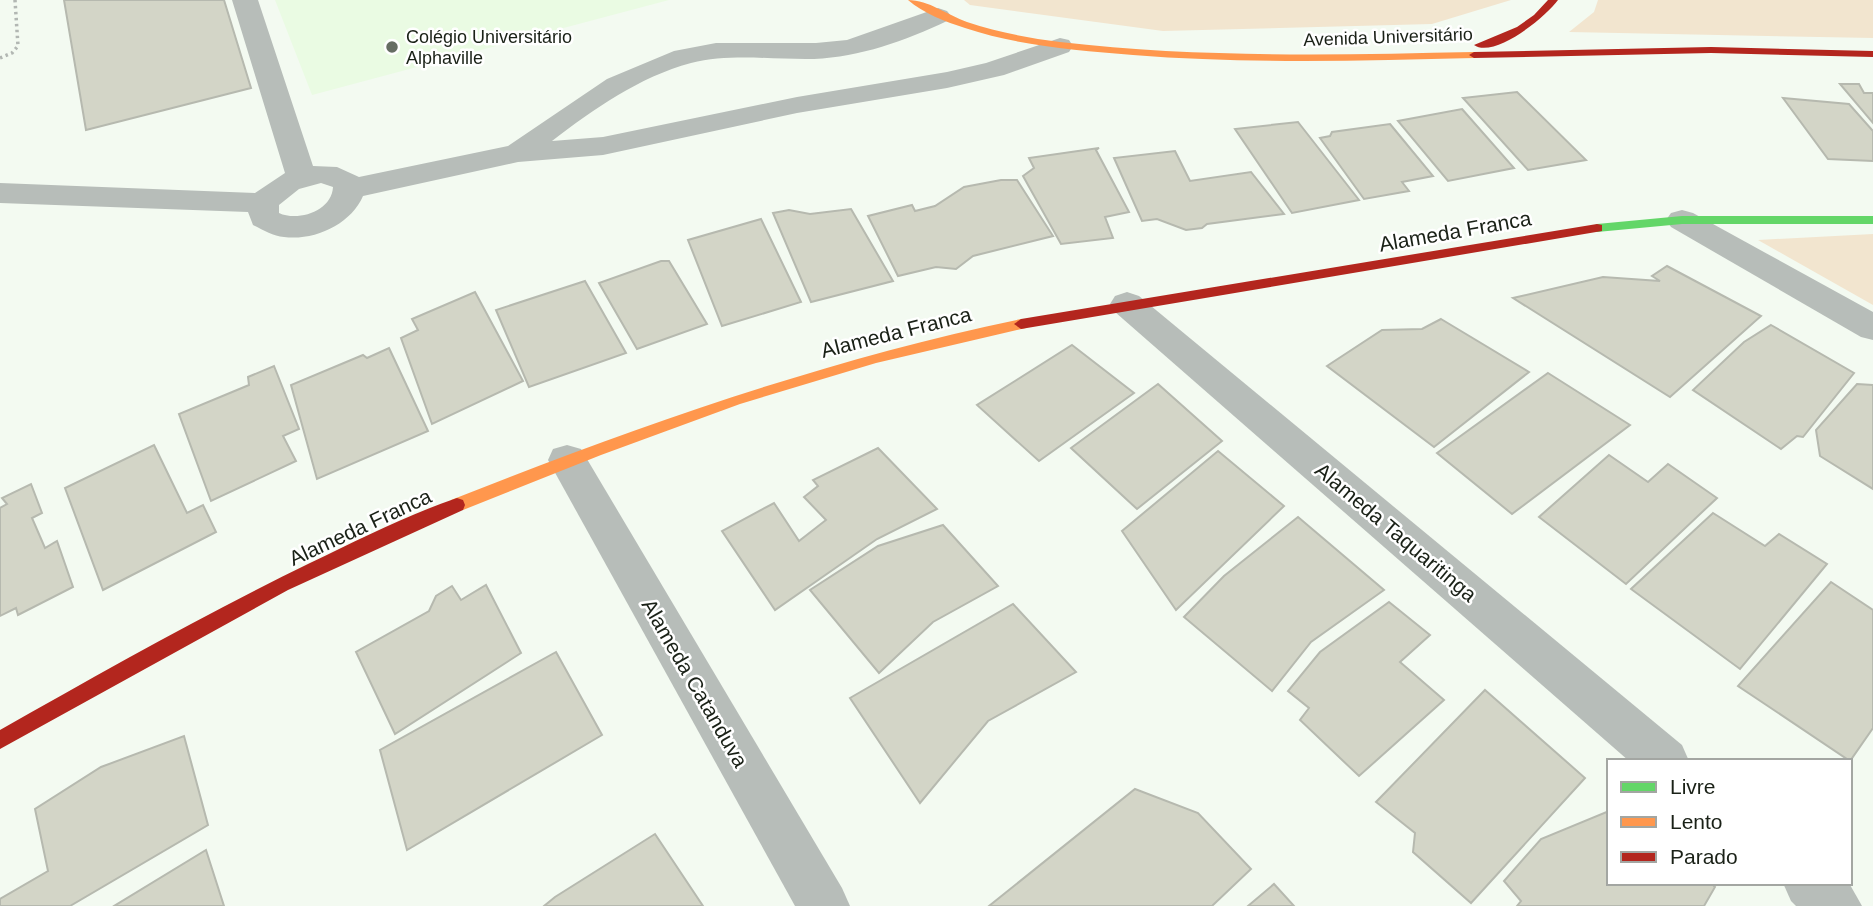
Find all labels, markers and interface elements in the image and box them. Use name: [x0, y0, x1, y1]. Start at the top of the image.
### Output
street label: Avenida Universitário: [1303, 24, 1473, 50]
place label: Colégio Universitário Alphaville: [406, 27, 572, 68]
marker: Colégio Universitário Alphaville: [384, 39, 400, 55]
street label: Alameda Franca: [1377, 206, 1533, 256]
street label: Alameda Franca: [818, 302, 974, 362]
street label: Alameda Taquaritinga: [1311, 458, 1481, 606]
street label: Alameda Franca: [285, 484, 435, 570]
street label: Alameda Catanduva: [637, 595, 753, 771]
legend: [1607, 759, 1852, 885]
text: Livre: [1670, 775, 1716, 798]
text: Lento: [1670, 810, 1723, 833]
text: Parado: [1670, 845, 1738, 868]

